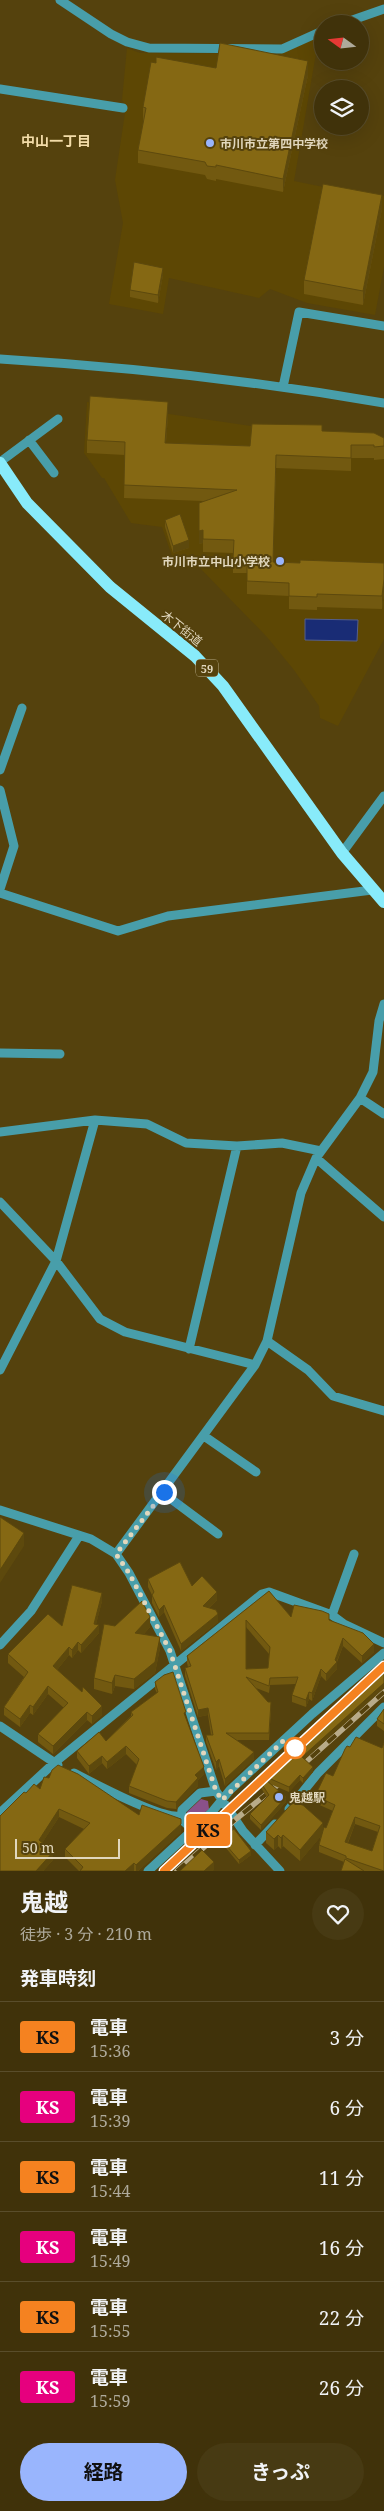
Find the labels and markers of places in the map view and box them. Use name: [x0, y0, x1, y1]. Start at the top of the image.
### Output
place label: 市川市立第四中学校: [220, 135, 328, 152]
marker: 市川市立第四中学校: [204, 137, 216, 149]
place label: 市川市立中山小学校: [162, 553, 270, 570]
marker: 市川市立中山小学校: [274, 555, 286, 567]
unlabelled marker: [284, 1737, 306, 1759]
place label: 鬼越駅: [289, 1789, 325, 1806]
marker: 鬼越駅: [273, 1791, 285, 1803]

